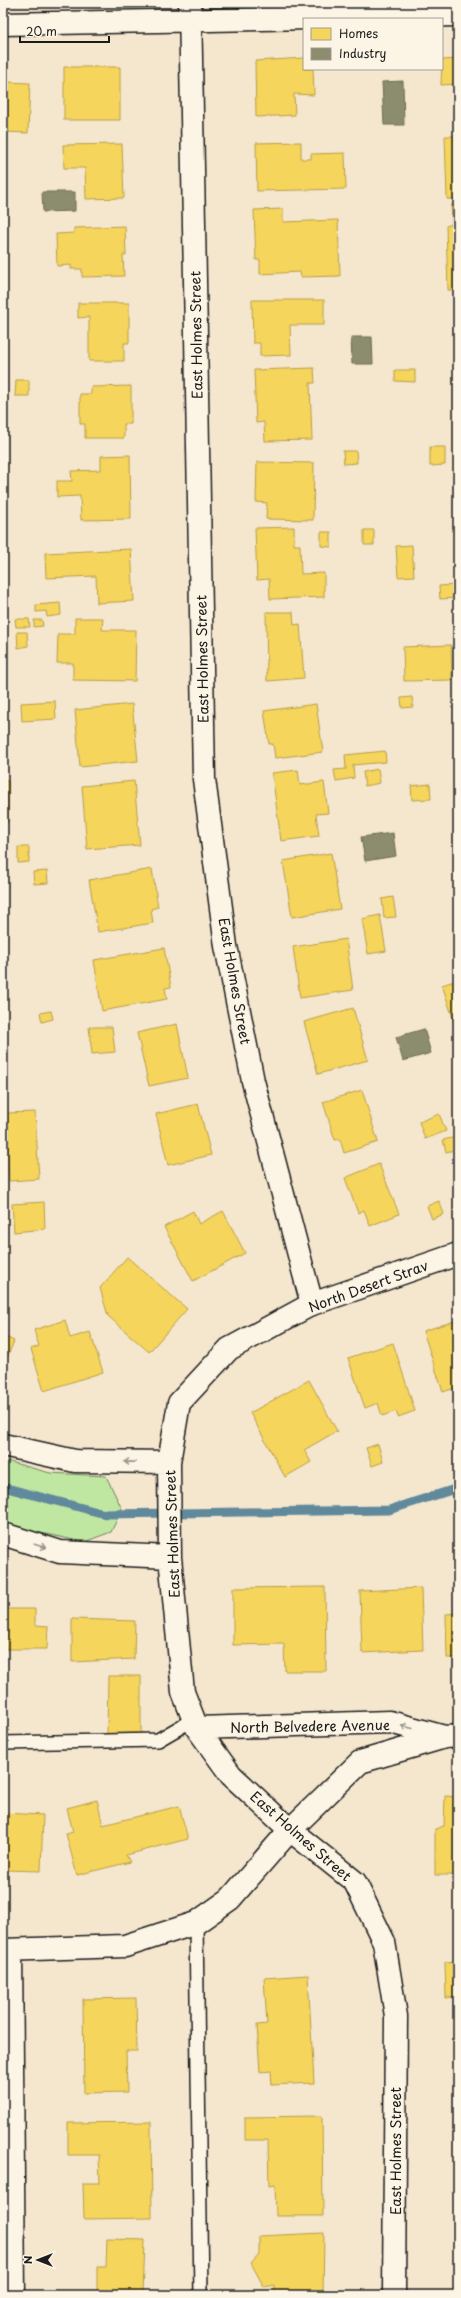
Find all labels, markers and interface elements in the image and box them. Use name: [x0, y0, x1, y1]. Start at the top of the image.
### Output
scale bar: [20, 18, 109, 44]
legend: [303, 18, 443, 70]
text: 20 m: [26, 22, 57, 40]
text: Homes: [339, 24, 378, 42]
text: Industry: [339, 44, 387, 62]
street label: East Holmes Street: [184, 270, 208, 399]
street label: East Holmes Street: [190, 594, 214, 723]
street label: East Holmes Street: [214, 916, 257, 1046]
street label: North Desert Strav: [305, 1254, 431, 1317]
one-way arrow: [124, 1458, 137, 1465]
street label: East Holmes Street: [159, 1469, 185, 1598]
one-way arrow: [33, 1543, 46, 1550]
street label: North Belvedere Avenue: [230, 1714, 390, 1738]
one-way arrow: [401, 1723, 414, 1730]
street label: East Holmes Street: [246, 1786, 356, 1886]
street label: East Holmes Street: [385, 2087, 406, 2215]
north arrow: [18, 2240, 58, 2280]
text: N: [19, 2255, 36, 2264]

